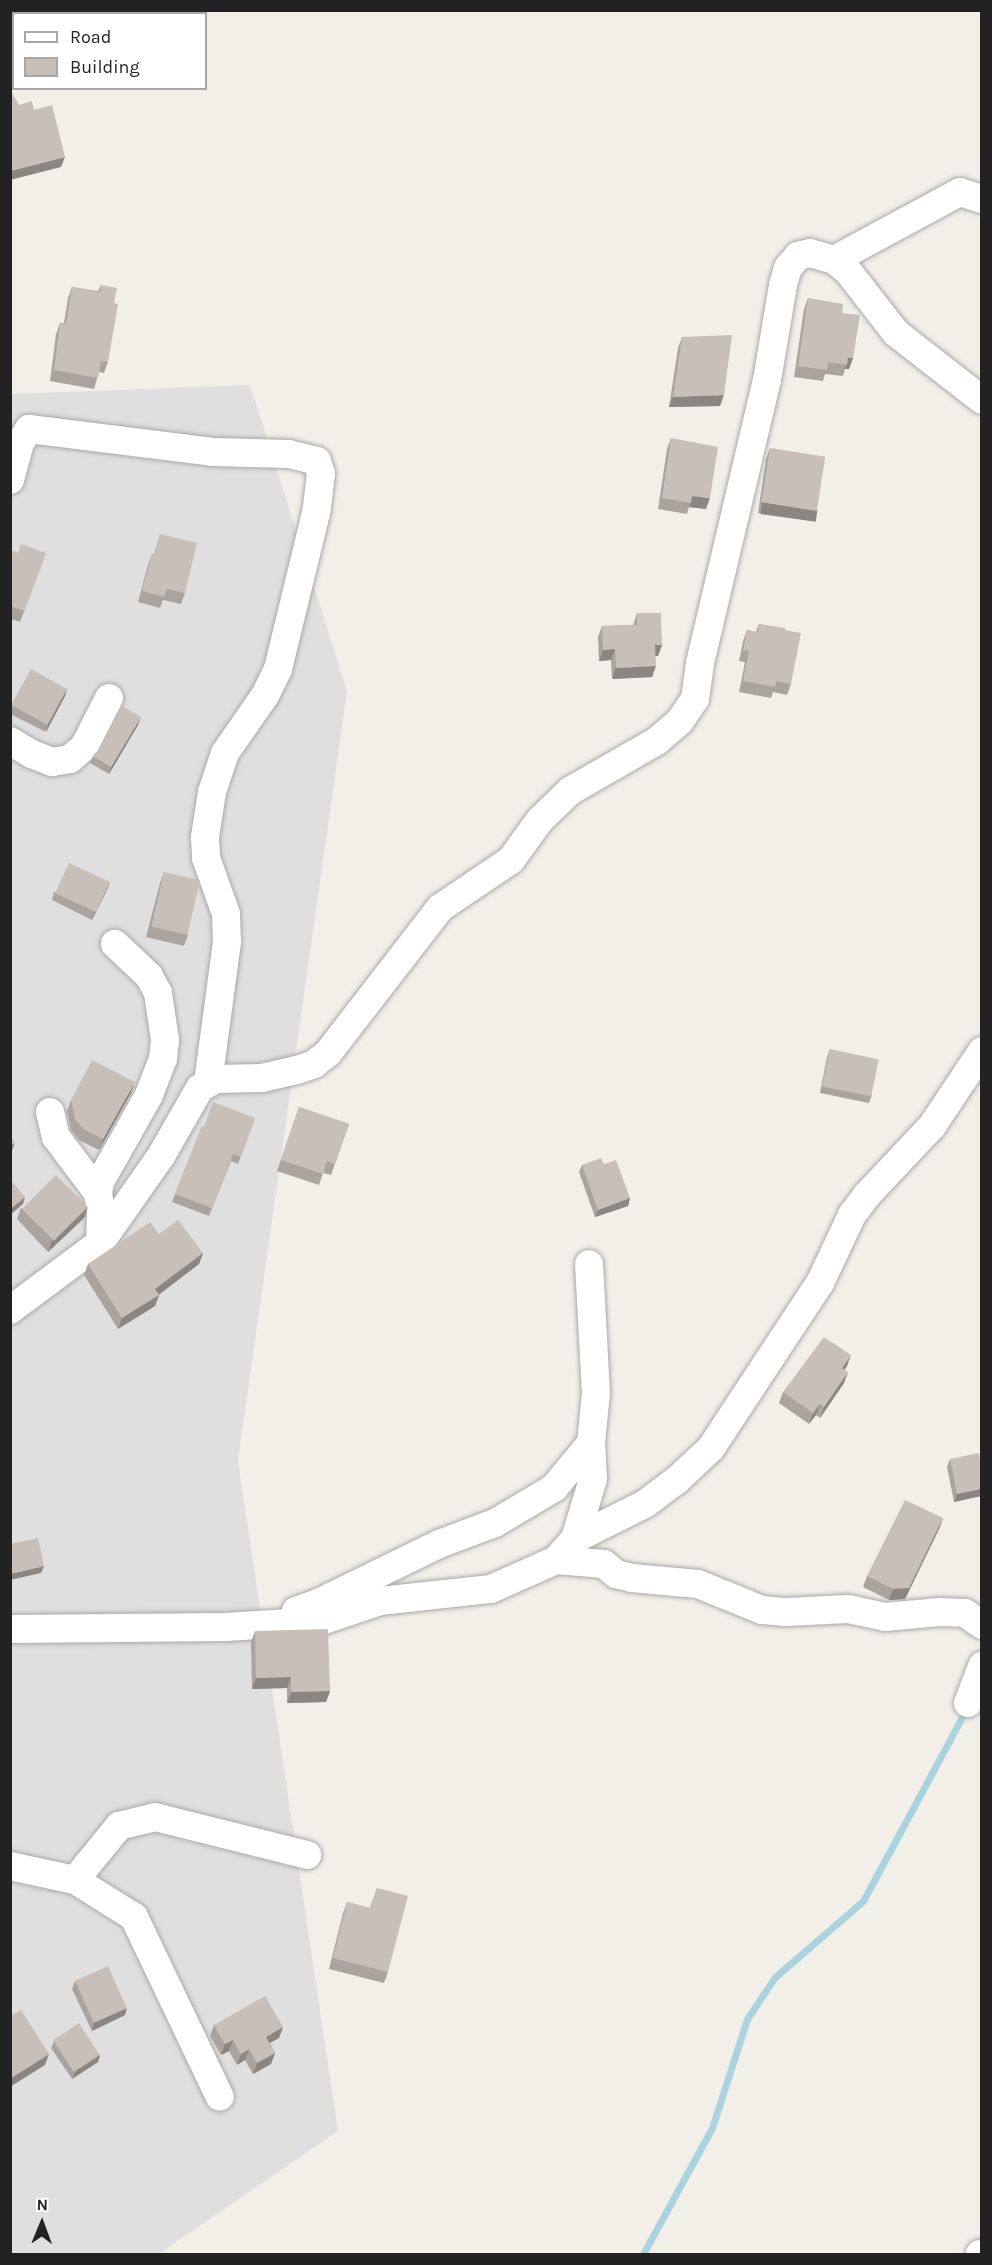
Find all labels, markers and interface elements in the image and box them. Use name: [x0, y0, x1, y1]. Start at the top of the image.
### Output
legend: [12, 12, 207, 90]
text: Road: [70, 26, 111, 48]
text: Building: [70, 56, 140, 78]
north arrow: [12, 2193, 72, 2253]
text: N: [36, 2195, 48, 2214]

